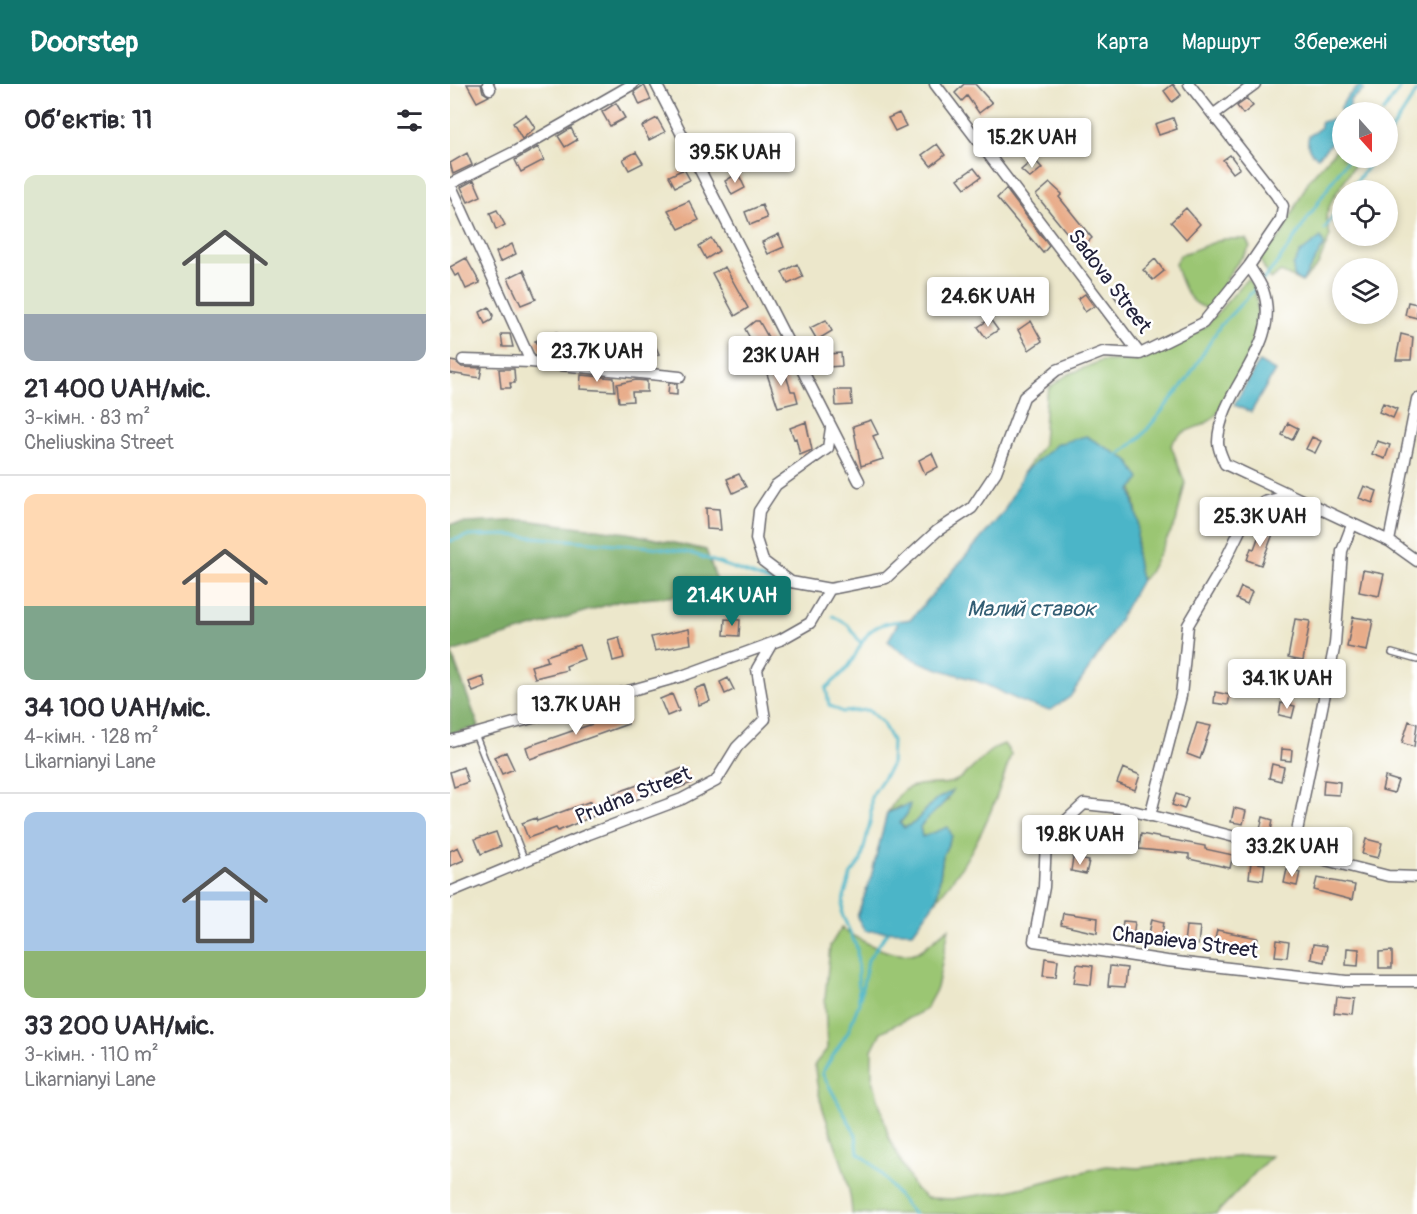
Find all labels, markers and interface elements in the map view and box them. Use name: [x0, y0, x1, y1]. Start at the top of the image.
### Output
text: Doorstep: [30, 25, 138, 60]
text: Карта: [1097, 29, 1149, 56]
text: Маршрут: [1182, 29, 1261, 56]
text: Збережені: [1294, 29, 1387, 56]
north arrow: [1332, 102, 1398, 168]
map controls: [1332, 102, 1398, 324]
text: Об’єктів: 11: [24, 104, 152, 136]
icon: filters: [393, 104, 426, 137]
pin: 15.2K UAH: [963, 118, 1101, 169]
text: 15.2K UAH: [987, 125, 1077, 150]
pin: 39.5K UAH: [666, 133, 804, 184]
text: 39.5K UAH: [689, 140, 781, 165]
button: locate: [1332, 180, 1398, 246]
icon: home: [171, 214, 279, 322]
street label: Sadova Street: [1062, 224, 1158, 339]
button: layers: [1332, 258, 1398, 324]
pin: 24.6K UAH: [919, 277, 1057, 328]
text: 24.6K UAH: [941, 284, 1035, 309]
pin: 23.7K UAH: [528, 332, 666, 383]
pin: 23K UAH: [726, 336, 836, 387]
text: 23.7K UAH: [551, 339, 643, 364]
text: 23K UAH: [742, 343, 820, 368]
text: 21 400 UAH/міс.: [24, 373, 211, 405]
text: 3-кімн. · 83 m²: [24, 405, 150, 430]
text: Cheliuskina Street: [24, 430, 174, 455]
pin: 25.3K UAH: [1191, 497, 1329, 548]
text: 25.3K UAH: [1214, 504, 1306, 529]
icon: home: [171, 533, 279, 641]
pin: 21.4K UAH: [663, 576, 801, 627]
text: 21.4K UAH: [687, 583, 777, 608]
water label: Малий ставок: [967, 595, 1098, 623]
pin: 34.1K UAH: [1218, 659, 1356, 710]
text: 34.1K UAH: [1242, 666, 1332, 691]
pin: 13.7K UAH: [507, 685, 645, 736]
text: 34 100 UAH/міс.: [24, 692, 211, 724]
text: 13.7K UAH: [531, 692, 621, 717]
text: 4-кімн. · 128 m²: [24, 724, 159, 749]
text: Likarnianyi Lane: [24, 749, 156, 774]
street label: Prudna Street: [571, 760, 696, 831]
pin: 19.8K UAH: [1011, 815, 1149, 866]
text: 19.8K UAH: [1036, 822, 1124, 847]
pin: 33.2K UAH: [1223, 827, 1361, 878]
text: 33.2K UAH: [1245, 834, 1339, 859]
icon: home: [171, 851, 279, 959]
street label: Chapaieva Street: [1110, 920, 1260, 965]
text: 33 200 UAH/міс.: [24, 1010, 215, 1042]
text: 3-кімн. · 110 m²: [24, 1042, 158, 1067]
text: Likarnianyi Lane: [24, 1067, 156, 1092]

